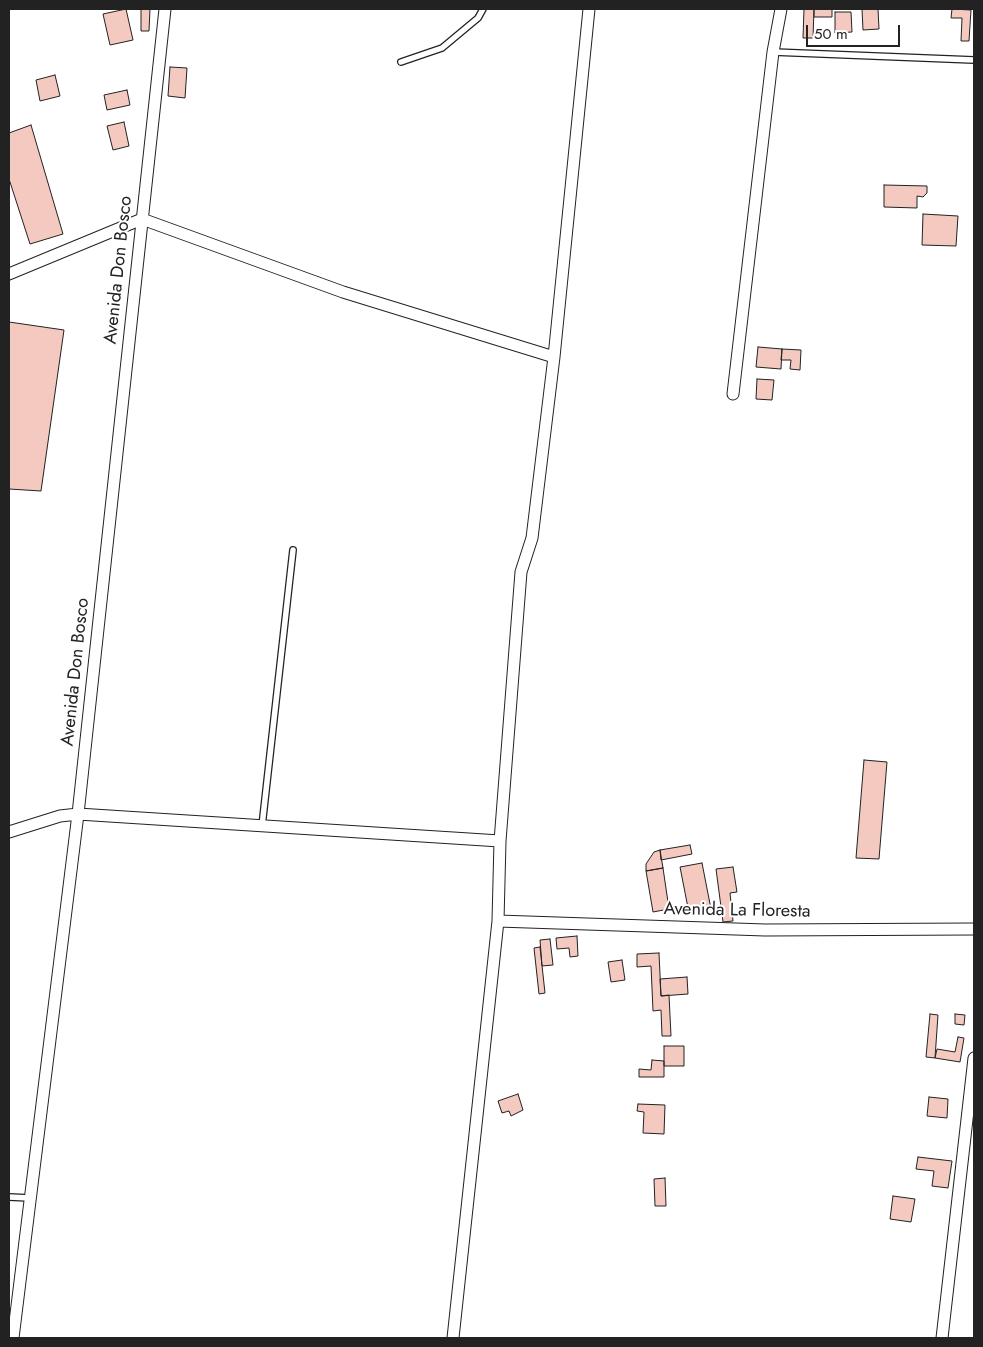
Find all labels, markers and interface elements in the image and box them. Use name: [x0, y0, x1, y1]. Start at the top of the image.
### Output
scale bar: [808, 15, 902, 47]
text: 50 m: [814, 23, 848, 45]
street label: Avenida Don Bosco: [100, 195, 138, 345]
street label: Avenida Don Bosco: [57, 597, 95, 747]
street label: Avenida La Floresta: [663, 899, 811, 923]

